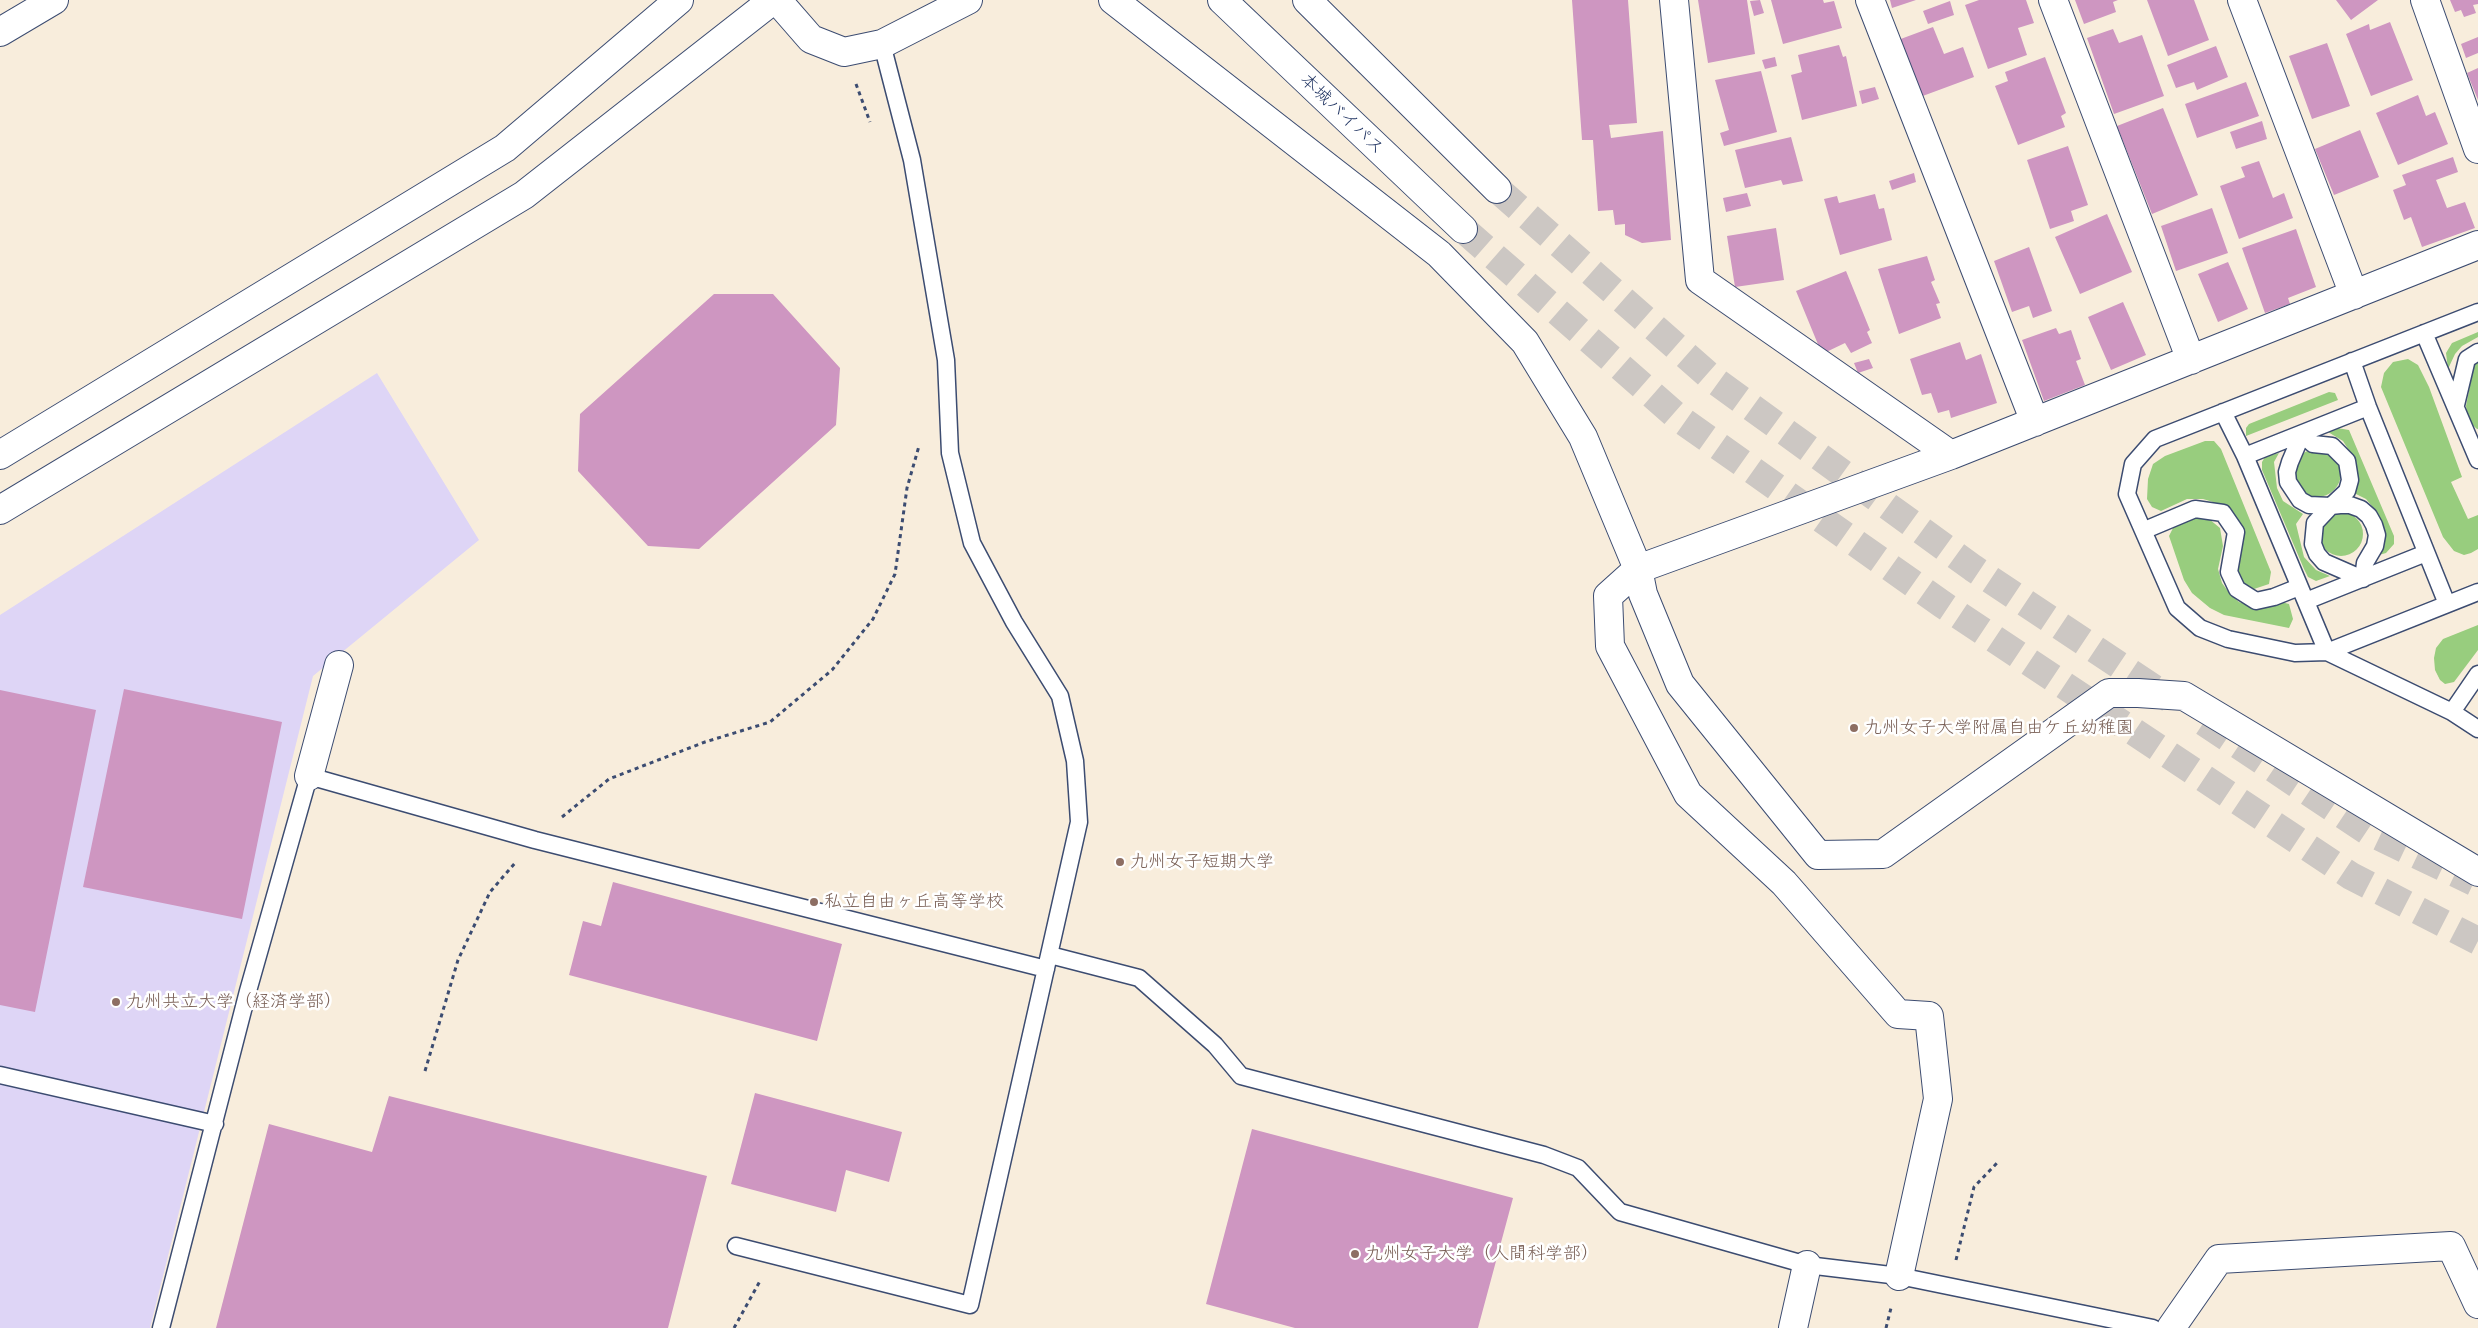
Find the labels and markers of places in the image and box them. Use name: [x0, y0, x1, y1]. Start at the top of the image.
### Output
place label: 九州女子大学附属自由ケ丘幼稚園: [1864, 717, 2134, 739]
marker: 九州女子大学附属自由ケ丘幼稚園: [1848, 722, 1860, 734]
place label: 九州女子短期大学: [1130, 851, 1274, 873]
marker: 九州女子短期大学: [1114, 856, 1126, 868]
place label: 私立自由ヶ丘高等学校: [824, 891, 1004, 913]
marker: 私立自由ヶ丘高等学校: [808, 896, 820, 908]
place label: 九州共立大学（経済学部）: [126, 991, 342, 1013]
marker: 九州共立大学（経済学部）: [110, 996, 122, 1008]
place label: 九州女子大学（人間科学部）: [1365, 1243, 1599, 1265]
marker: 九州女子大学（人間科学部）: [1349, 1248, 1361, 1260]

